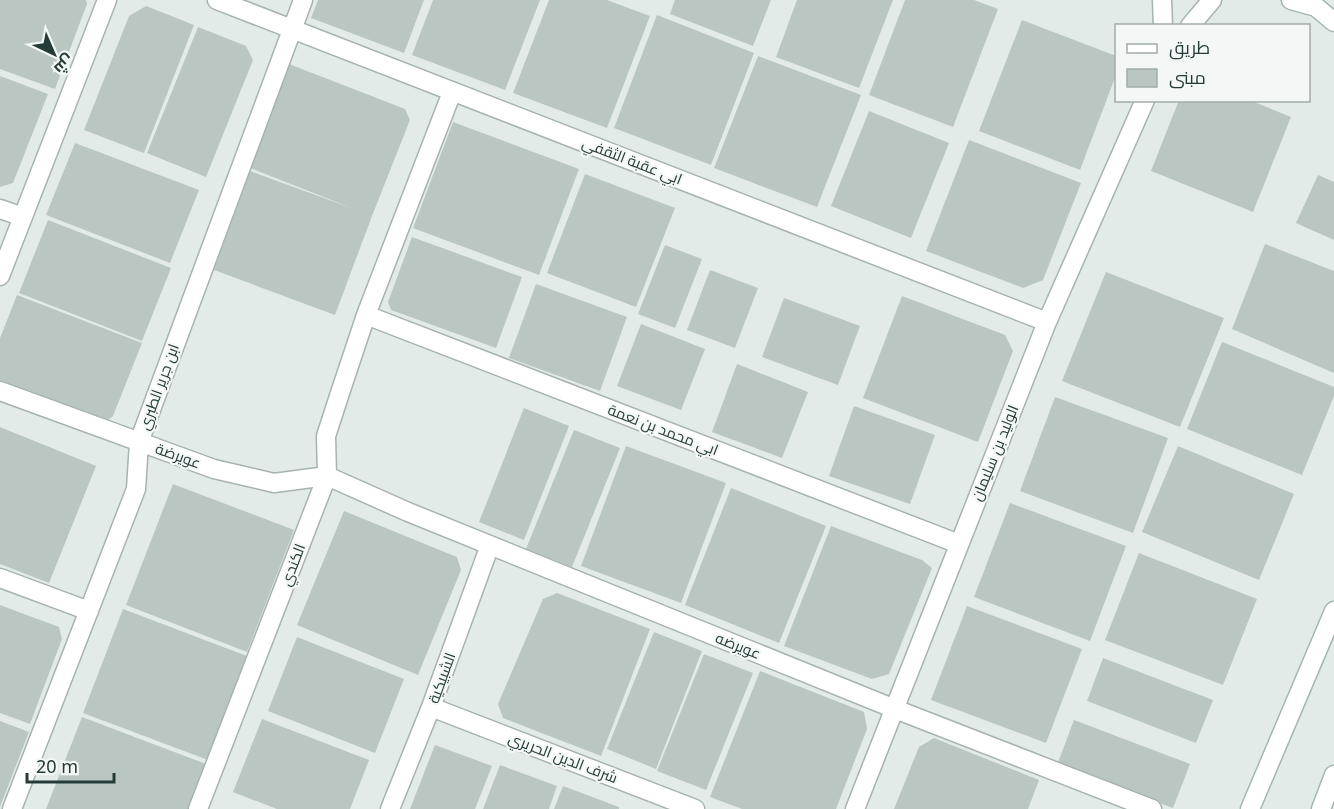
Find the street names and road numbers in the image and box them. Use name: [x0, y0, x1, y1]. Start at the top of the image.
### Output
street label: ابي عقبة الثقفي: [578, 132, 685, 191]
street label: ابن جرير الطبري: [133, 341, 186, 434]
street label: ابي محمد بن نعمة: [604, 399, 721, 462]
street label: الوليد بن سليمان: [966, 402, 1023, 504]
street label: عويرضة: [153, 438, 204, 473]
street label: الكندي: [275, 541, 312, 590]
street label: عويرضه: [713, 627, 764, 663]
street label: الشبيكية: [423, 649, 459, 706]
street label: شرف الدين الحريري: [505, 727, 621, 790]

